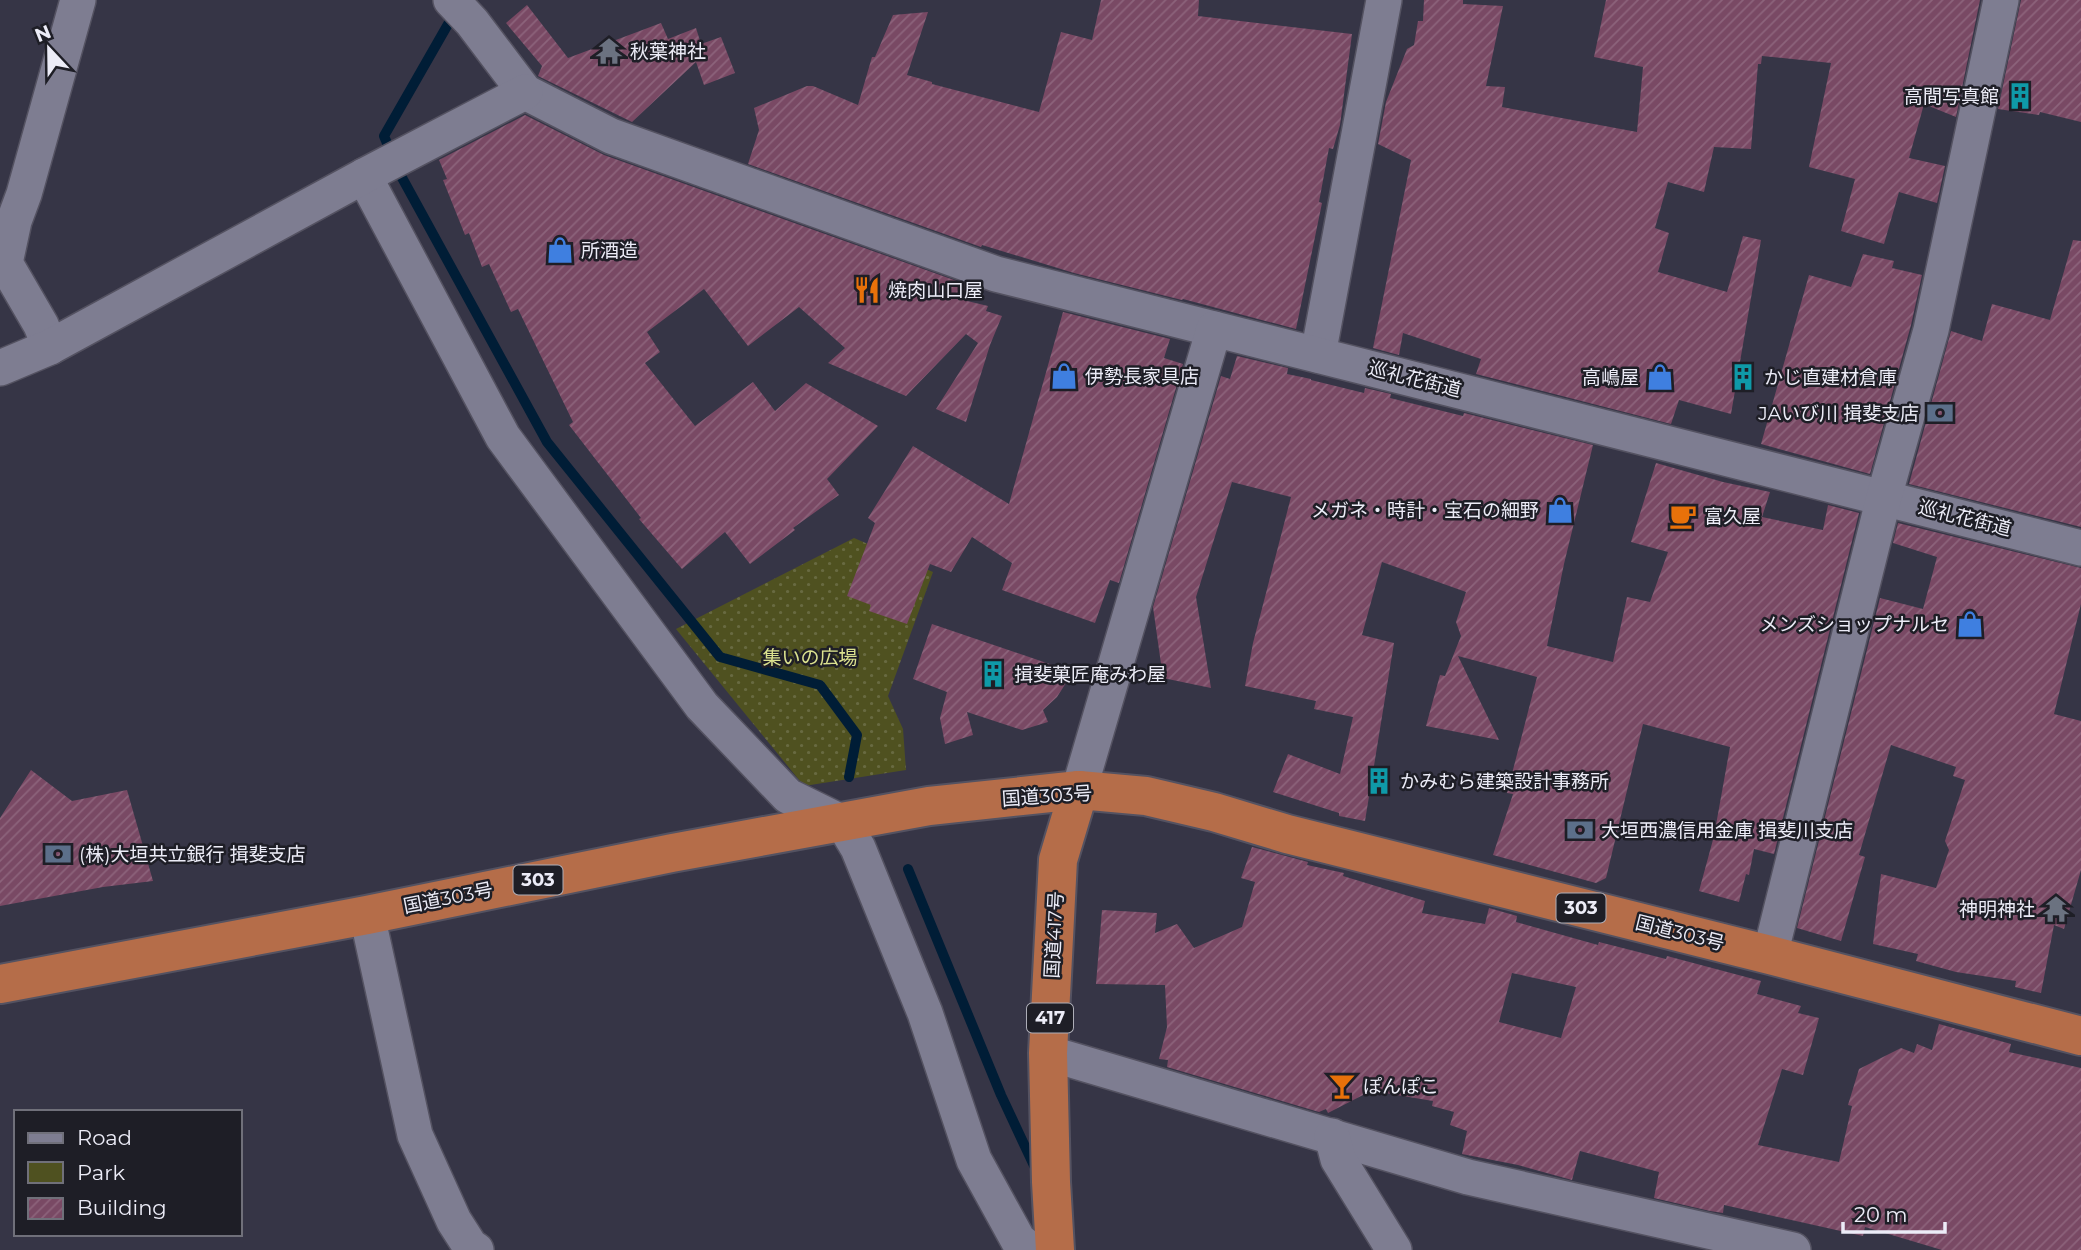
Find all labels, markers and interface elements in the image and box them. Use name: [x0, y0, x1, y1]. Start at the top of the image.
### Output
north arrow: [14, 14, 84, 84]
text: N: [31, 20, 54, 47]
temple icon: 秋葉神社: [594, 36, 624, 66]
place label: 秋葉神社: [630, 40, 706, 63]
building icon: 高間写真館: [2005, 81, 2035, 111]
place label: 高間写真館: [1904, 85, 1999, 108]
shop icon: 所酒造: [545, 235, 575, 265]
place label: 所酒造: [581, 239, 638, 262]
restaurant icon: 焼肉山口屋: [852, 275, 882, 305]
place label: 焼肉山口屋: [888, 279, 983, 302]
street label: 巡礼花街道: [1366, 356, 1464, 402]
shop icon: 伊勢長家具店: [1049, 361, 1079, 391]
shop icon: 高嶋屋: [1645, 362, 1675, 392]
building icon: かじ直建材倉庫: [1728, 362, 1758, 392]
place label: 伊勢長家具店: [1085, 365, 1199, 388]
place label: 高嶋屋: [1582, 366, 1639, 389]
place label: かじ直建材倉庫: [1764, 366, 1897, 389]
bank icon: JAいび川 揖斐支店: [1925, 398, 1955, 428]
place label: JAいび川 揖斐支店: [1757, 402, 1919, 425]
shop icon: メガネ・時計・宝石の細野: [1545, 495, 1575, 525]
street label: 巡礼花街道: [1916, 495, 2014, 541]
place label: メガネ・時計・宝石の細野: [1311, 499, 1539, 522]
cafe icon: 富久屋: [1668, 501, 1698, 531]
place label: 富久屋: [1704, 505, 1761, 528]
shop icon: メンズショップナルセ: [1955, 609, 1985, 639]
place label: メンズショップナルセ: [1759, 613, 1949, 636]
park label: 集いの広場: [762, 646, 858, 669]
building icon: 揖斐菓匠庵みわ屋: [978, 659, 1008, 689]
place label: 揖斐菓匠庵みわ屋: [1014, 663, 1166, 686]
building icon: かみむら建築設計事務所: [1364, 766, 1394, 796]
place label: かみむら建築設計事務所: [1400, 770, 1609, 793]
street label: 国道303号: [1001, 781, 1093, 811]
bank icon: 大垣西濃信用金庫 揖斐川支店: [1565, 815, 1595, 845]
place label: 大垣西濃信用金庫 揖斐川支店: [1601, 819, 1853, 842]
bank icon: (株)大垣共立銀行 揖斐支店: [43, 839, 73, 869]
place label: (株)大垣共立銀行 揖斐支店: [79, 843, 305, 866]
road number: 303: [514, 866, 562, 894]
street label: 国道303号: [401, 878, 495, 918]
street label: 国道417号: [1040, 891, 1068, 979]
road number: 303: [1556, 894, 1606, 923]
temple icon: 神明神社: [2041, 894, 2071, 924]
place label: 神明神社: [1959, 898, 2035, 921]
street label: 国道303号: [1633, 911, 1727, 955]
road number: 417: [1027, 1003, 1073, 1032]
bar icon: ぽんぽこ: [1327, 1071, 1357, 1101]
place label: ぽんぽこ: [1363, 1075, 1439, 1098]
legend: [14, 1110, 242, 1236]
text: Road: [77, 1125, 132, 1150]
text: Park: [77, 1160, 125, 1185]
scale bar: [1843, 1190, 1944, 1234]
text: Building: [77, 1195, 167, 1220]
text: 20 m: [1854, 1202, 1908, 1227]

